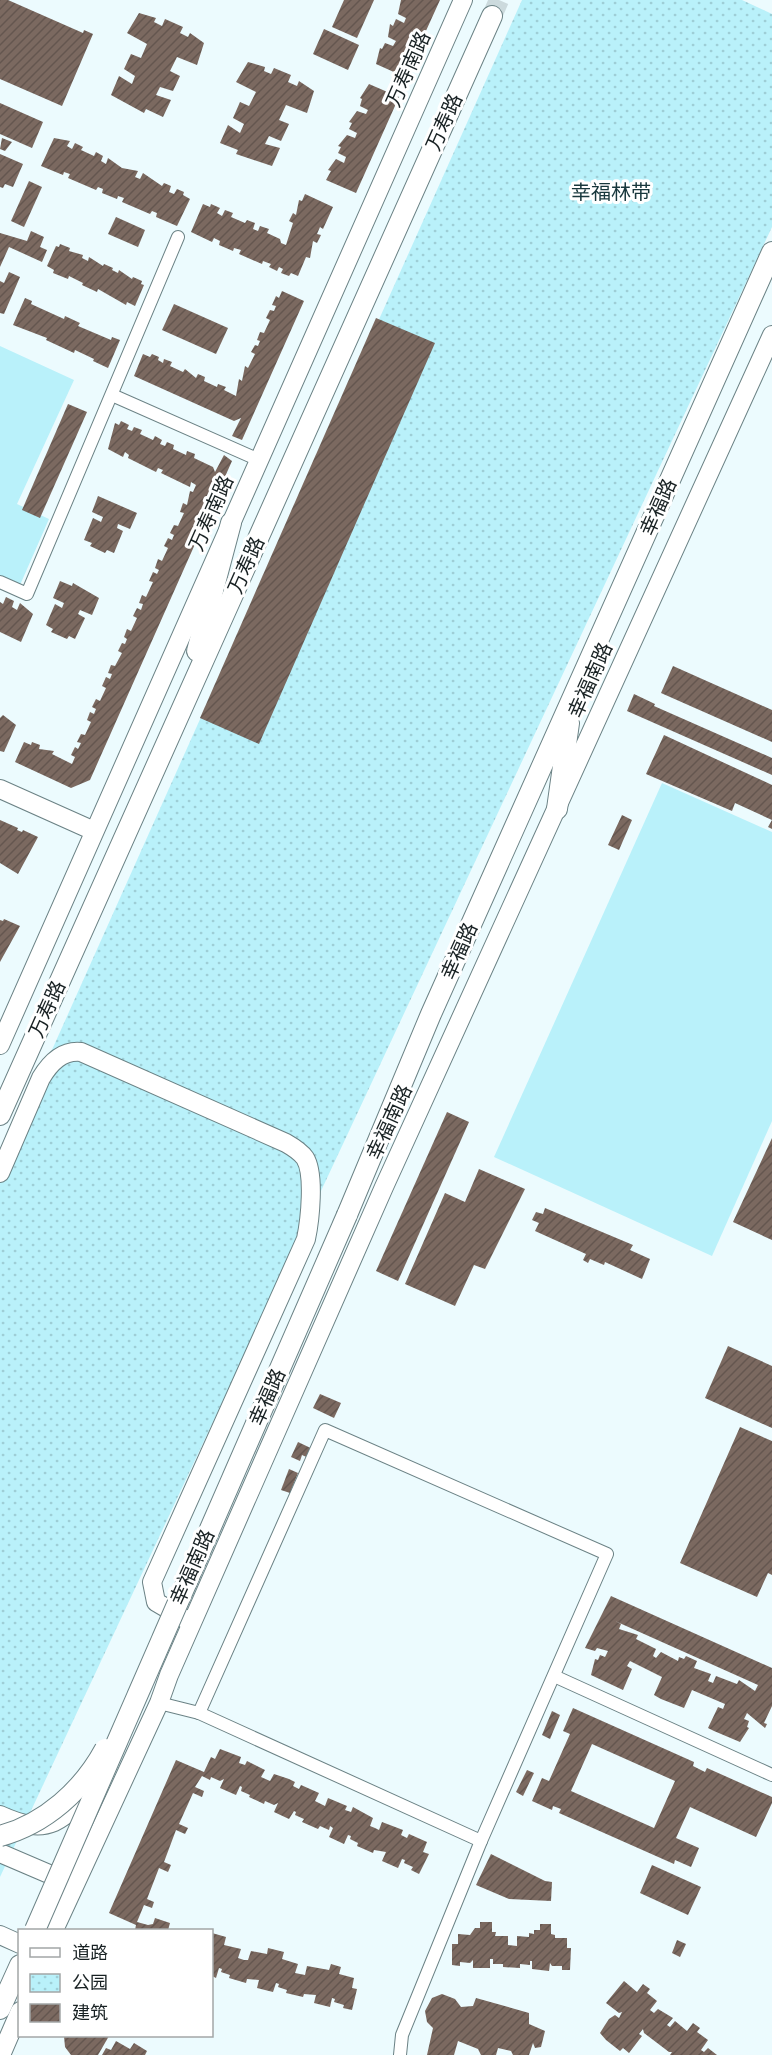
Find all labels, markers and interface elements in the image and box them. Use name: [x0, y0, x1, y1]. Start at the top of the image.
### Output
street label: 万寿南路: [380, 27, 436, 111]
street label: 万寿路: [420, 89, 468, 155]
park label: 幸福林带: [571, 179, 651, 205]
street label: 万寿南路: [183, 471, 239, 555]
street label: 幸福路: [634, 474, 682, 540]
street label: 万寿路: [222, 532, 270, 598]
street label: 幸福南路: [562, 638, 618, 722]
street label: 幸福路: [435, 918, 483, 984]
street label: 万寿路: [23, 976, 71, 1042]
street label: 幸福南路: [360, 1080, 418, 1164]
street label: 幸福路: [243, 1364, 291, 1430]
street label: 幸福南路: [164, 1525, 220, 1609]
legend: [18, 1929, 213, 2037]
text: 道路: [72, 1941, 108, 1965]
text: 公园: [72, 1971, 108, 1995]
text: 建筑: [72, 2001, 108, 2025]

